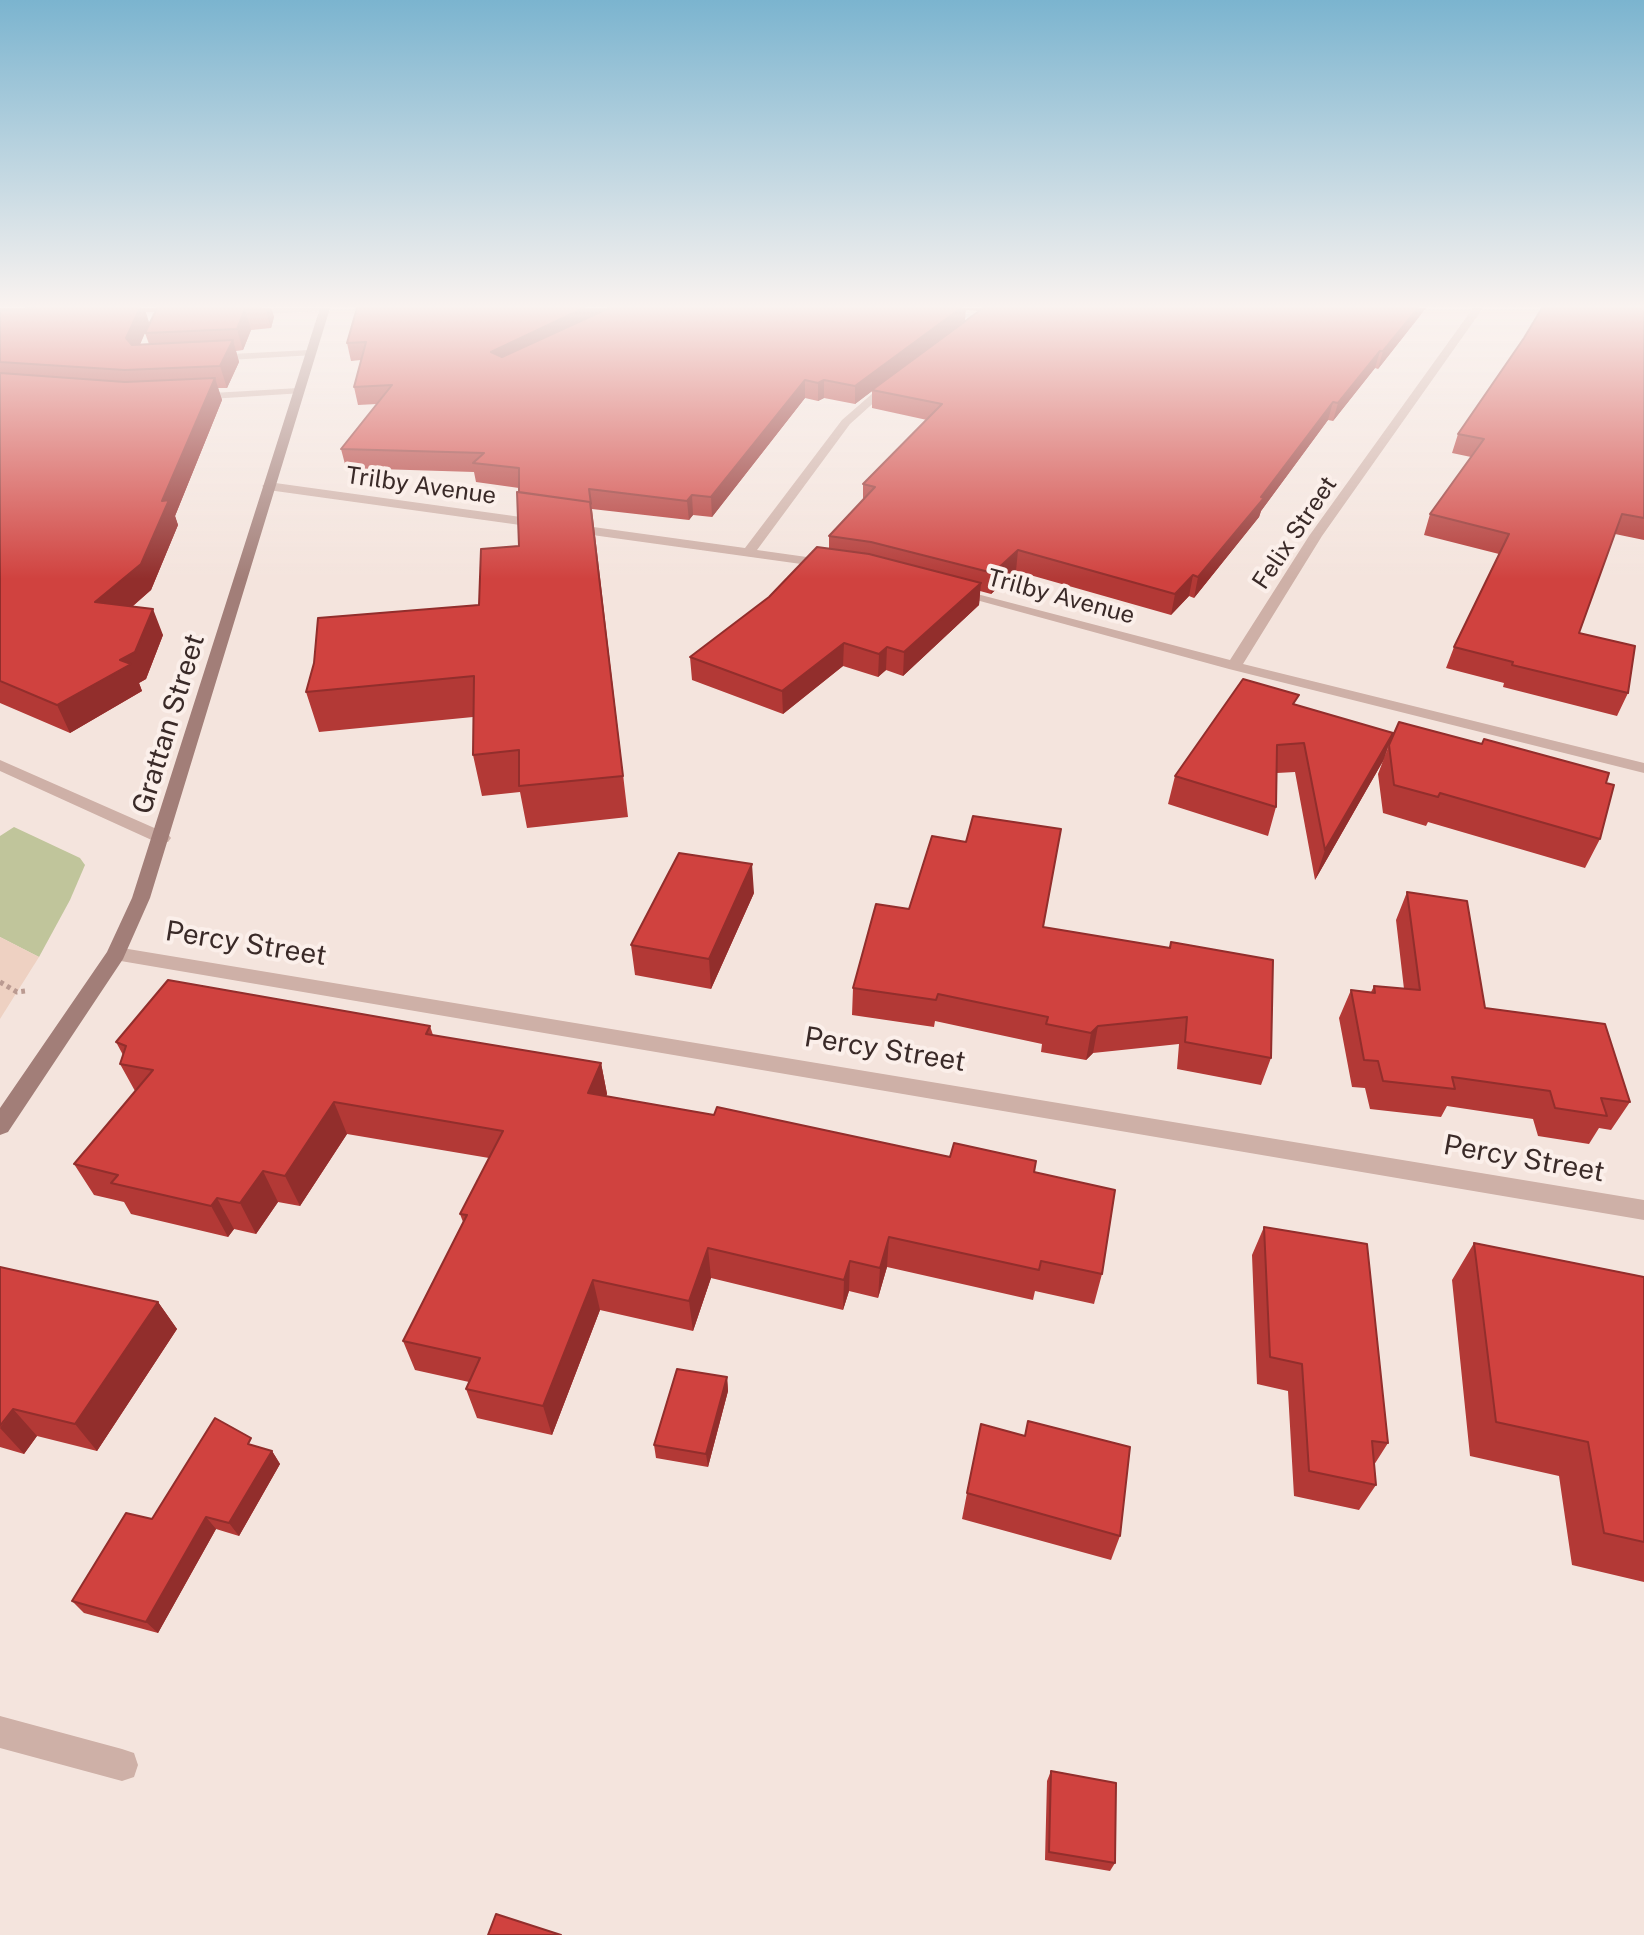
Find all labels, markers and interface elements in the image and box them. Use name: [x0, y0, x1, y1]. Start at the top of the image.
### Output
street label: Trilby Avenue: [344, 461, 498, 511]
street label: Felix Street: [1247, 471, 1343, 595]
street label: Trilby Avenue: [984, 564, 1138, 630]
street label: Grattan Street: [126, 630, 212, 818]
street label: Percy Street: [163, 915, 329, 973]
street label: Percy Street: [802, 1021, 968, 1079]
street label: Percy Street: [1441, 1128, 1607, 1190]

